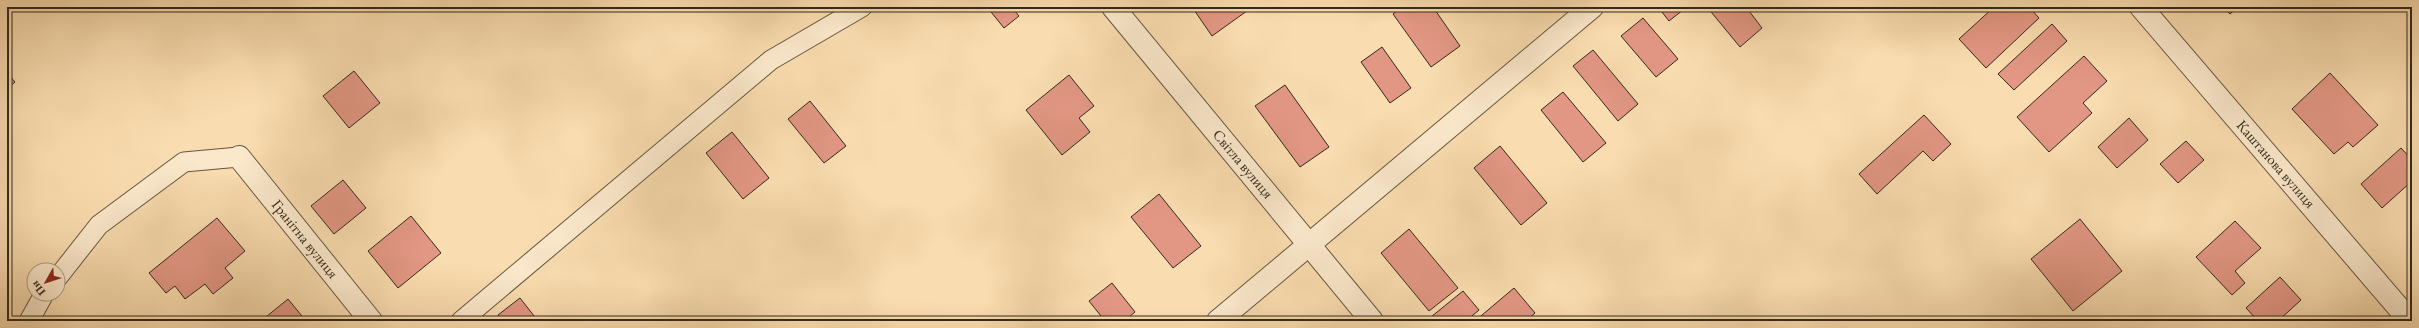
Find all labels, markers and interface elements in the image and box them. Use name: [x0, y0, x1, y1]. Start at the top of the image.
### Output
street label: Каштанова вулиця: [2233, 116, 2320, 212]
street label: Світла вулиця: [1209, 125, 1278, 202]
street label: Гранітна вулиця: [268, 195, 343, 282]
north arrow: [26, 262, 66, 302]
text: Пн: [28, 278, 48, 299]

